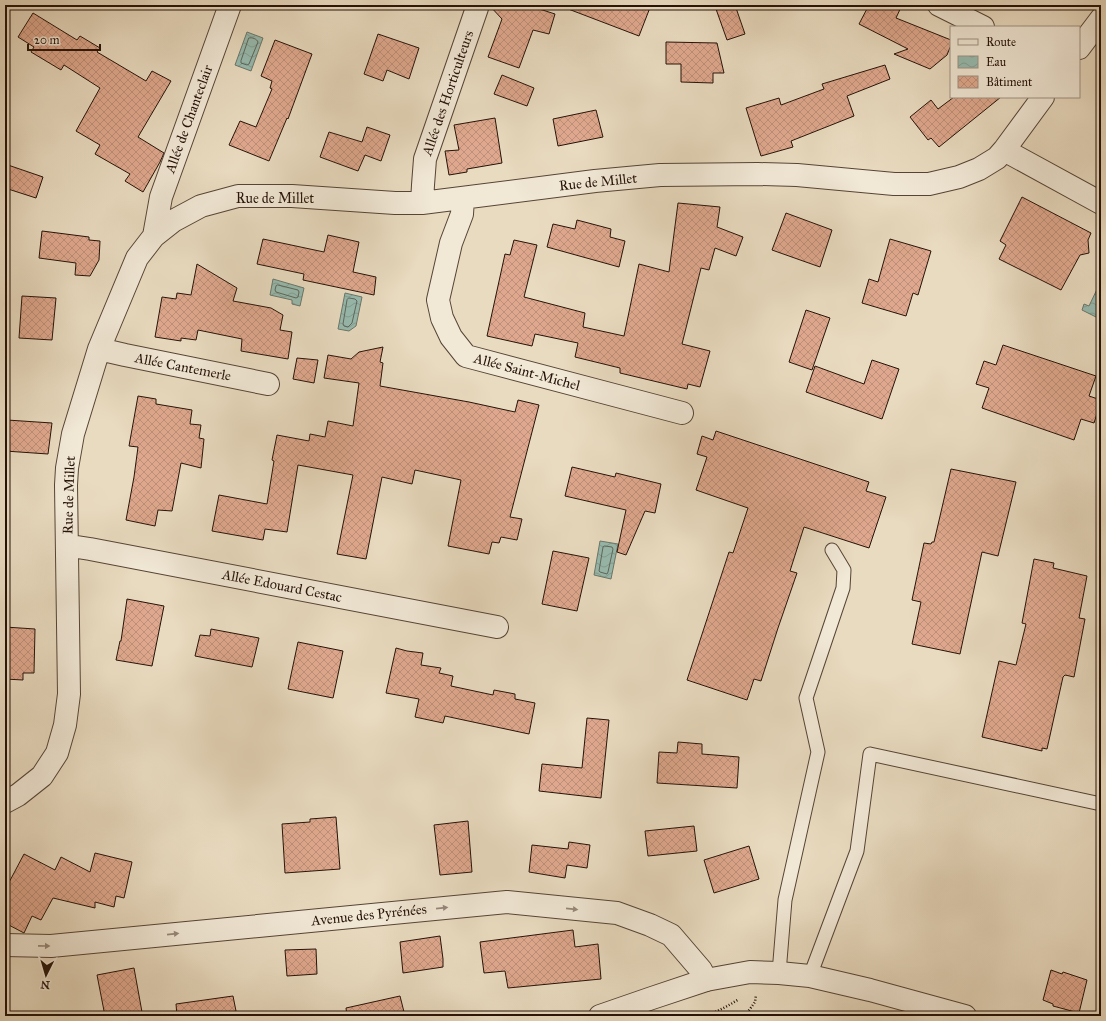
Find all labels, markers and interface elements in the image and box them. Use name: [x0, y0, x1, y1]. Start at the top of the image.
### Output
scale bar: [28, 26, 100, 52]
legend: [950, 26, 1080, 98]
street label: Allée des Horticulteurs: [418, 28, 477, 159]
text: 20 m: [34, 33, 60, 47]
text: Route: [986, 35, 1016, 49]
text: Eau: [986, 55, 1007, 69]
street label: Allée de Chanteclair: [161, 62, 217, 176]
text: Bâtiment: [986, 75, 1033, 89]
street label: Rue de Millet: [558, 169, 638, 195]
street label: Rue de Millet: [236, 190, 314, 207]
street label: Allée Cantemerle: [132, 349, 233, 385]
street label: Allée Saint-Michel: [471, 349, 582, 394]
street label: Rue de Millet: [59, 455, 79, 535]
street label: Allée Edouard Cestac: [220, 566, 343, 606]
street label: Avenue des Pyrénées: [309, 900, 428, 930]
one-way arrow: [436, 905, 448, 912]
one-way arrow: [565, 905, 578, 912]
one-way arrow: [167, 931, 179, 938]
one-way arrow: [38, 943, 51, 949]
north arrow: [26, 955, 66, 995]
text: N: [39, 978, 50, 991]

